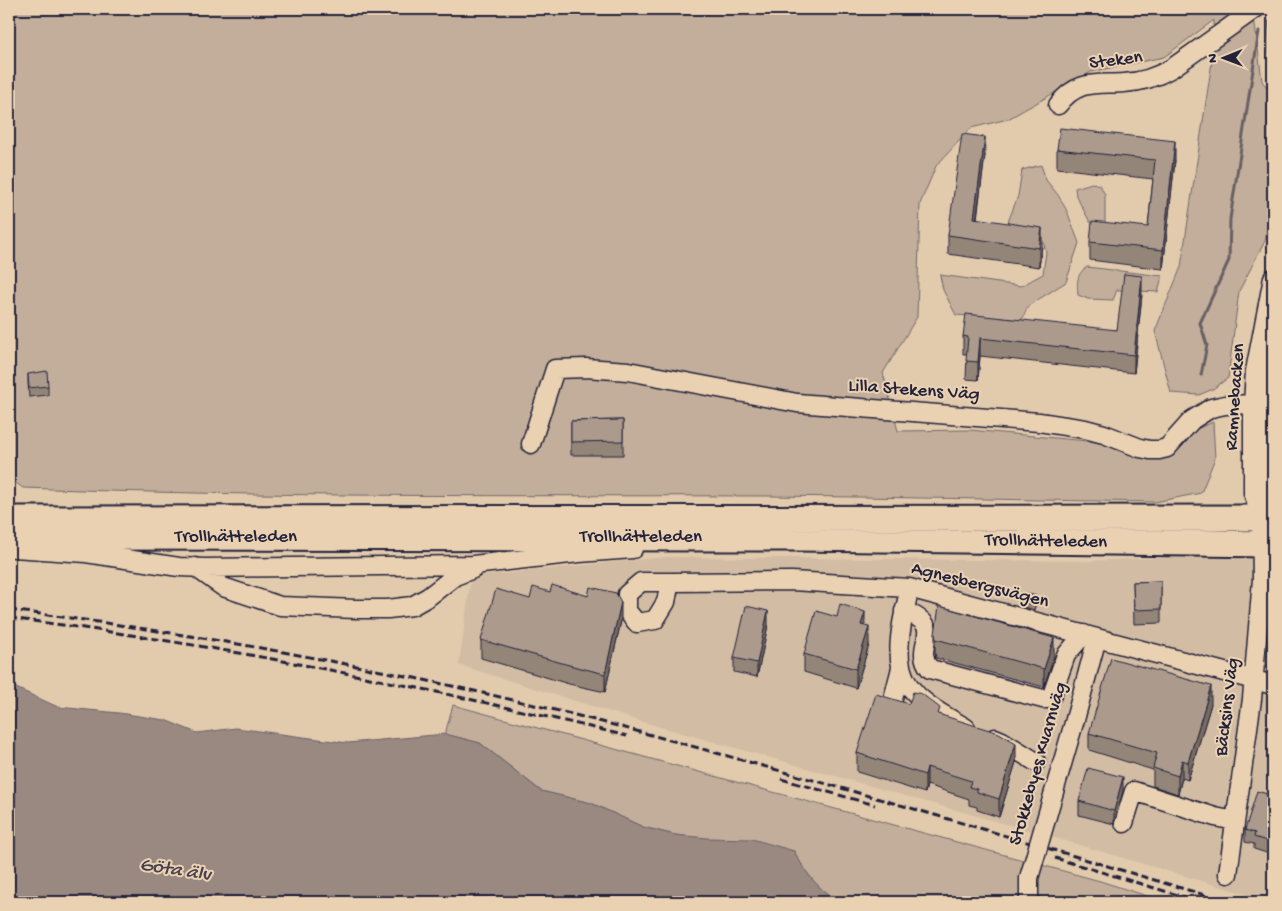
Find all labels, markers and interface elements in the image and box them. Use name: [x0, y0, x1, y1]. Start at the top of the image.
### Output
north arrow: [1200, 32, 1250, 82]
street label: Steken: [1088, 46, 1144, 76]
text: N: [1205, 53, 1222, 63]
street label: Ramnebacken: [1221, 343, 1251, 451]
street label: Lilla Stekens Väg: [848, 375, 981, 407]
street label: Trollhätteleden: [174, 526, 297, 549]
street label: Trollhätteleden: [579, 526, 702, 549]
street label: Trollhätteleden: [984, 529, 1107, 555]
street label: Agnesbergsvägen: [909, 558, 1051, 614]
street label: Bäcksins Väg: [1210, 656, 1245, 758]
street label: Stokkebyes Kvarnväg: [1005, 680, 1073, 848]
water label: Göta älv: [138, 854, 214, 888]

